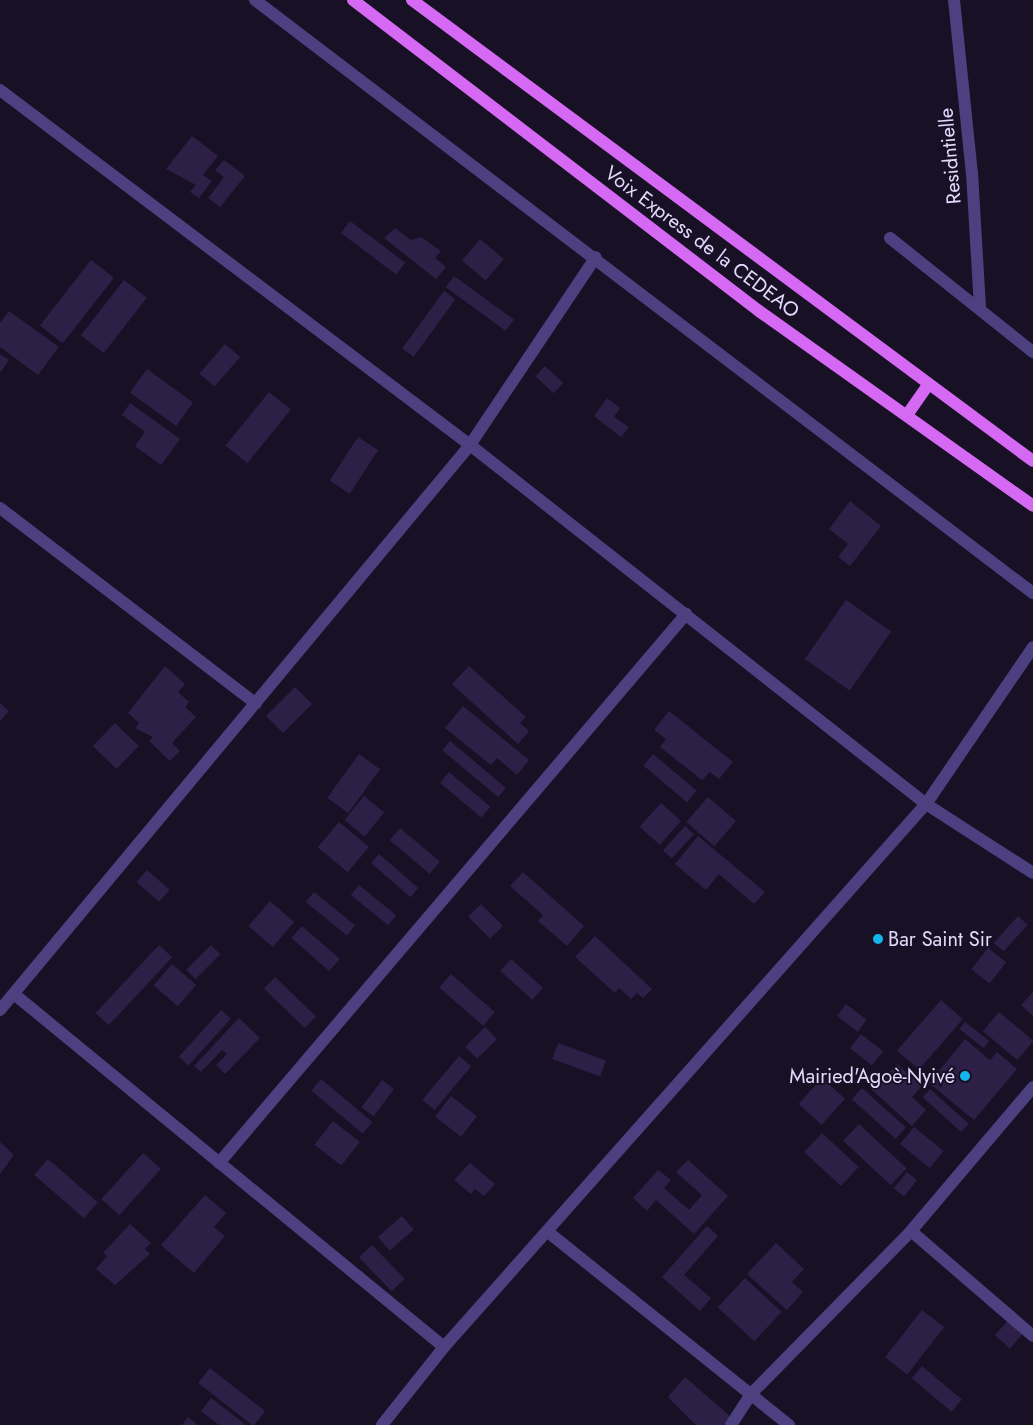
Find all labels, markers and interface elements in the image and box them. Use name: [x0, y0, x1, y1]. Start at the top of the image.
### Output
street label: Residntielle: [934, 107, 966, 205]
street label: Voix Express de la CEDEAO: [600, 161, 804, 323]
place label: Bar Saint Sir: [888, 927, 992, 951]
marker: Bar Saint Sir: [872, 933, 884, 945]
place label: Mairied'Agoè-Nyivé: [789, 1064, 955, 1088]
marker: Mairied'Agoè-Nyivé: [959, 1070, 971, 1082]

